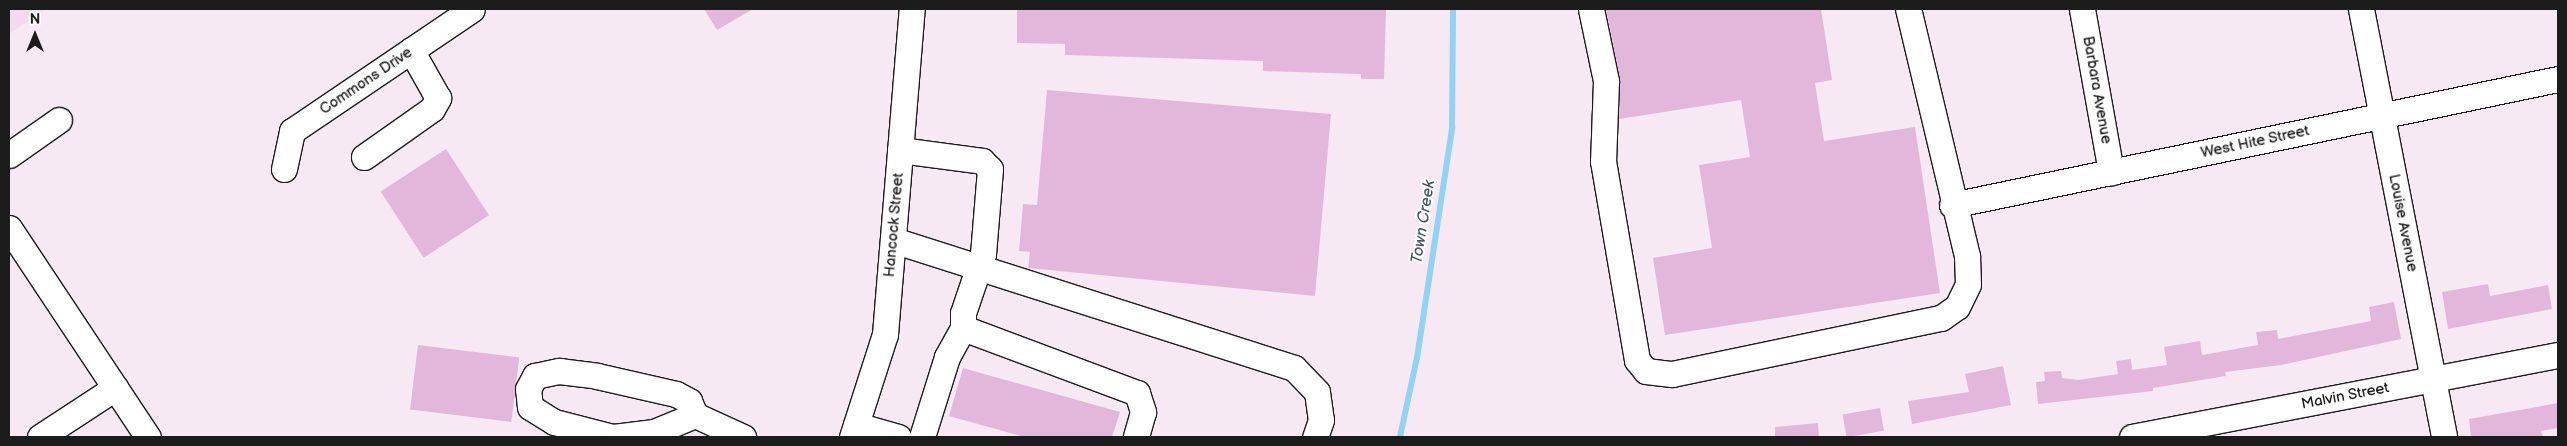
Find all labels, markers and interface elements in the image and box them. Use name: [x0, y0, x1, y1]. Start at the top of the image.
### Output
north arrow: [10, 10, 60, 60]
text: N: [30, 11, 40, 28]
street label: Barbara Avenue: [2079, 35, 2115, 145]
street label: Commons Drive: [316, 43, 416, 119]
street label: West Hite Street: [2199, 122, 2311, 162]
street label: Hancock Street: [880, 172, 908, 278]
street label: Louise Avenue: [2385, 173, 2421, 273]
water label: Town Creek: [1408, 179, 1440, 265]
street label: Malvin Street: [2300, 379, 2390, 413]

